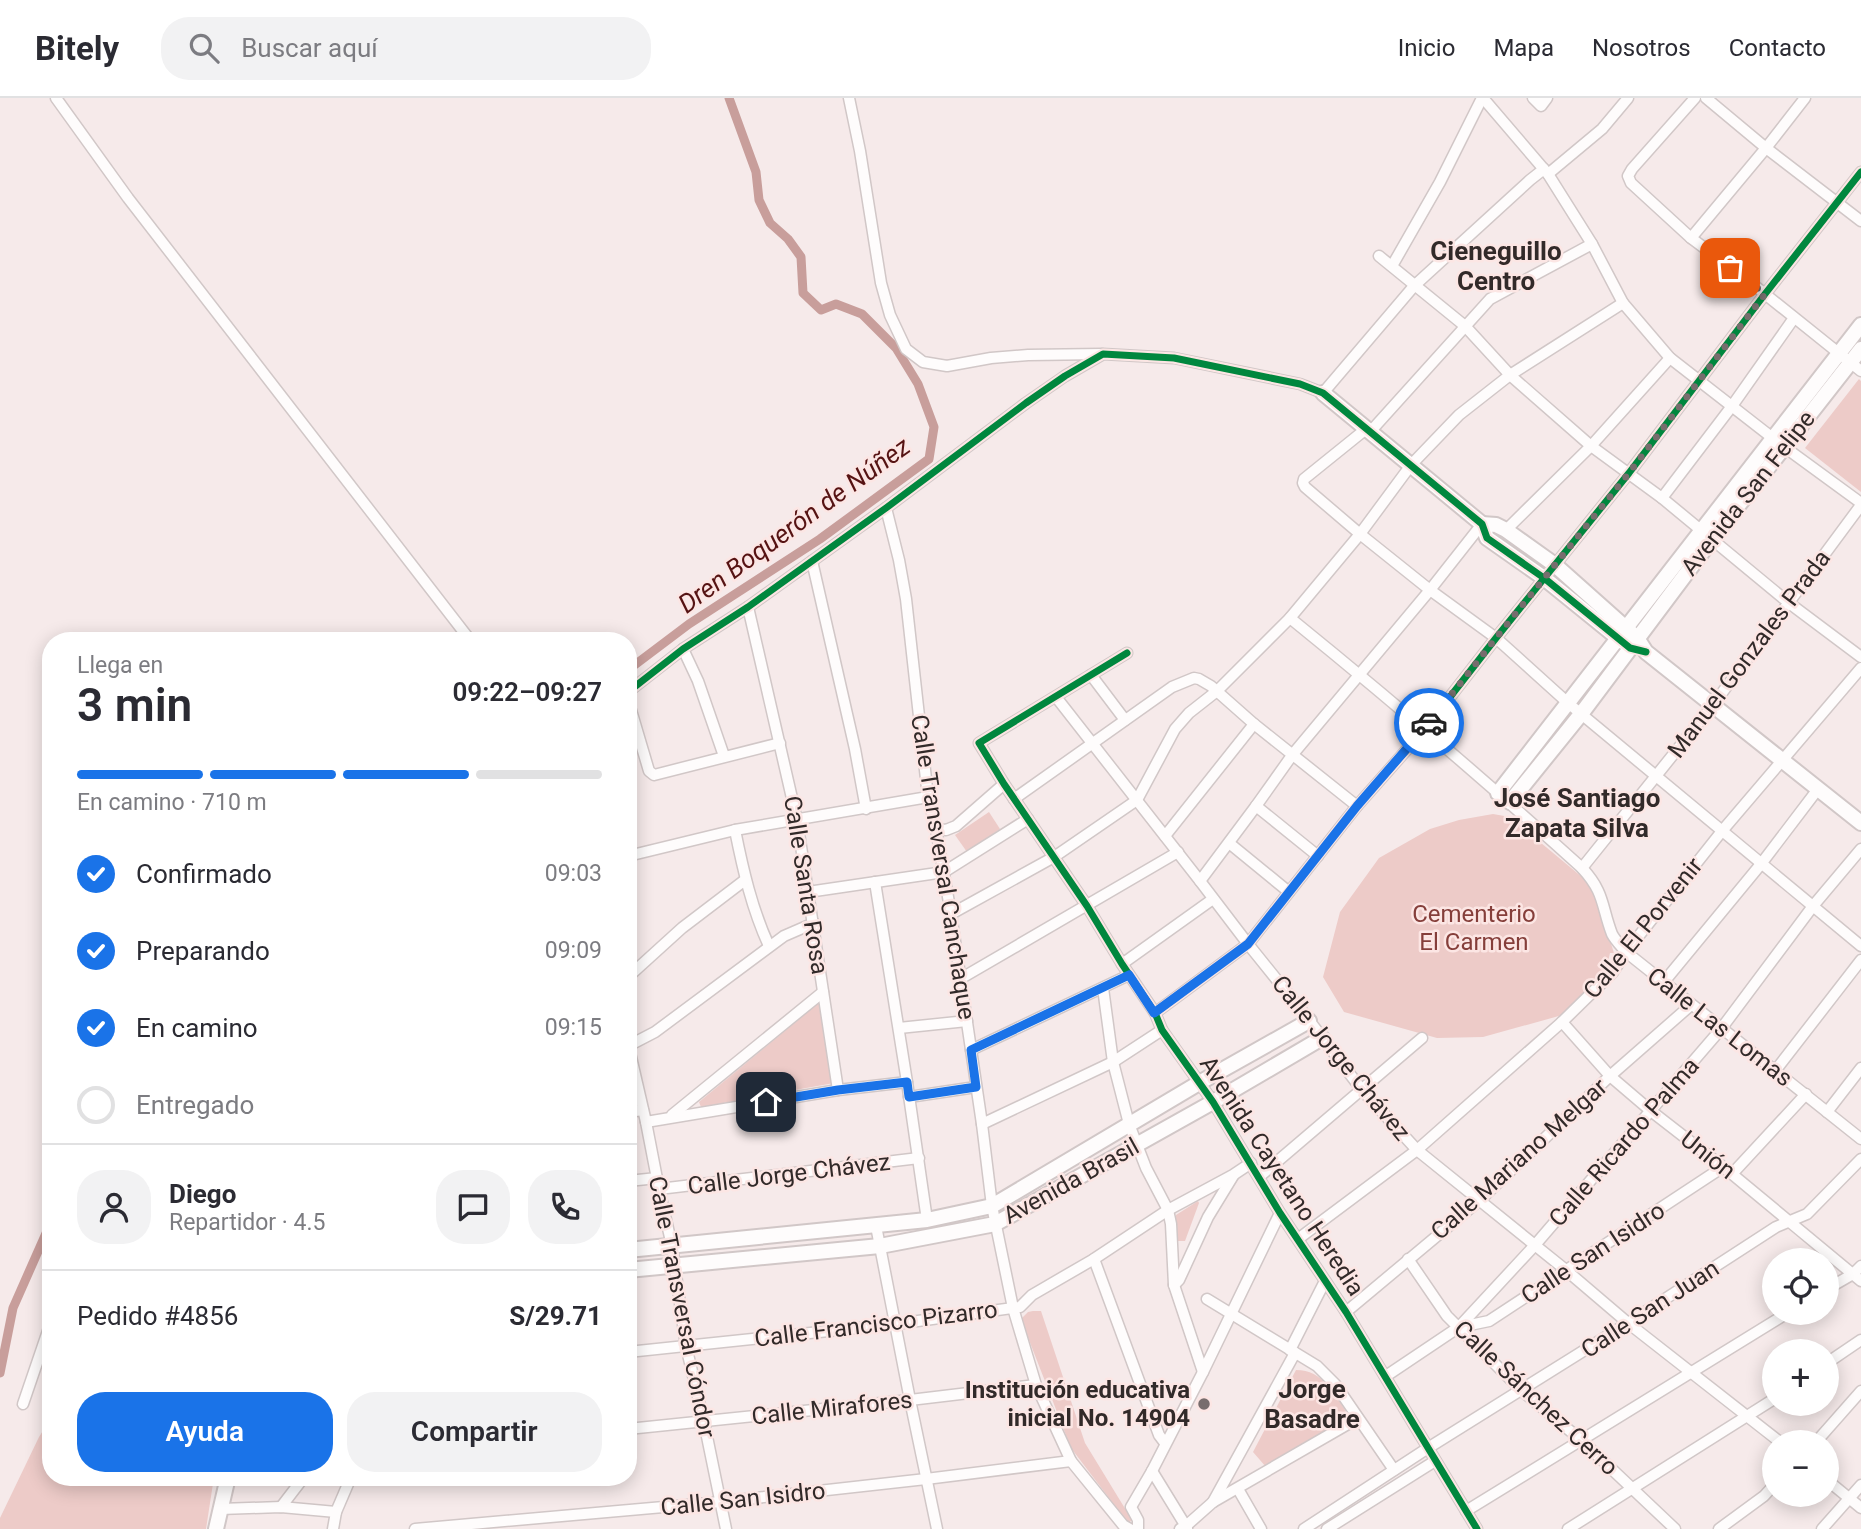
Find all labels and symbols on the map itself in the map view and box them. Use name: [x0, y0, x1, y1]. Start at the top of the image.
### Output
district label: Cieneguillo Centro: [1430, 236, 1562, 296]
pin: [1700, 238, 1760, 298]
street label: Avenida San Felipe: [1675, 405, 1821, 581]
water label: Dren Boquerón de Núñez: [672, 431, 916, 619]
street label: Manuel Gonzales Prada: [1662, 545, 1836, 763]
courier: [1394, 688, 1464, 758]
street label: Calle Transversal Canchaque: [905, 713, 981, 1021]
district label: José Santiago Zapata Silva: [1494, 783, 1660, 843]
street label: Calle Santa Rosa: [778, 794, 834, 976]
street label: Calle El Porvenir: [1578, 852, 1708, 1004]
park label: Cementerio El Carmen: [1412, 900, 1536, 956]
street label: Calle Las Lomas: [1642, 962, 1798, 1092]
street label: Calle Jorge Chávez: [1266, 970, 1416, 1146]
street label: Avenida Cayetano Heredia: [1194, 1051, 1370, 1301]
street label: Calle Ricardo Palma: [1543, 1052, 1705, 1232]
pin: [736, 1072, 796, 1132]
street label: Calle Mariano Melgar: [1425, 1073, 1613, 1245]
street label: Unión: [1675, 1125, 1741, 1185]
street label: Avenida Brasil: [998, 1132, 1144, 1230]
street label: Calle Jorge Chávez: [686, 1148, 892, 1200]
street label: Calle Transversal Cóndor: [643, 1174, 721, 1440]
street label: Calle San Isidro: [1516, 1196, 1670, 1310]
street label: Calle San Juan: [1576, 1254, 1724, 1364]
street label: Calle Francisco Pizarro: [753, 1295, 999, 1353]
street label: Calle Sánchez Cerro: [1448, 1315, 1624, 1481]
district label: Jorge Basadre: [1264, 1374, 1360, 1434]
place label: Institución educativa inicial No. 14904: [965, 1376, 1190, 1432]
street label: Calle Mirafores: [750, 1386, 914, 1430]
marker: Institución educativa inicial No. 14904: [1196, 1396, 1212, 1412]
street label: Calle San Isidro: [659, 1476, 827, 1522]

